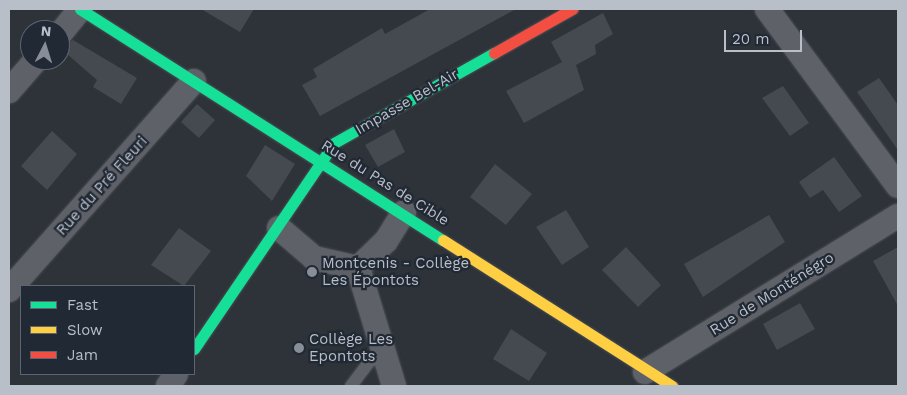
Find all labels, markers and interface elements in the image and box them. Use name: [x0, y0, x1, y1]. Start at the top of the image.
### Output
north arrow: [20, 20, 70, 70]
scale bar: [727, 20, 804, 52]
text: N: [40, 23, 52, 39]
text: 20 m: [732, 30, 770, 48]
street label: Impasse Bel-Air: [352, 65, 462, 139]
street label: Rue du Pré Fleuri: [53, 133, 151, 239]
street label: Rue du Pas de Cible: [318, 136, 452, 230]
street label: Rue de Monténégro: [707, 249, 837, 339]
place label: Montcenis - Collège Les Épontots: [322, 254, 469, 289]
marker: Montcenis - Collège Les Épontots: [306, 266, 318, 278]
legend: [20, 285, 195, 375]
text: Fast: [67, 296, 98, 314]
text: Slow: [67, 321, 103, 339]
place label: Collège Les Epontots: [309, 330, 393, 365]
marker: Collège Les Epontots: [293, 342, 305, 354]
text: Jam: [67, 346, 98, 364]

